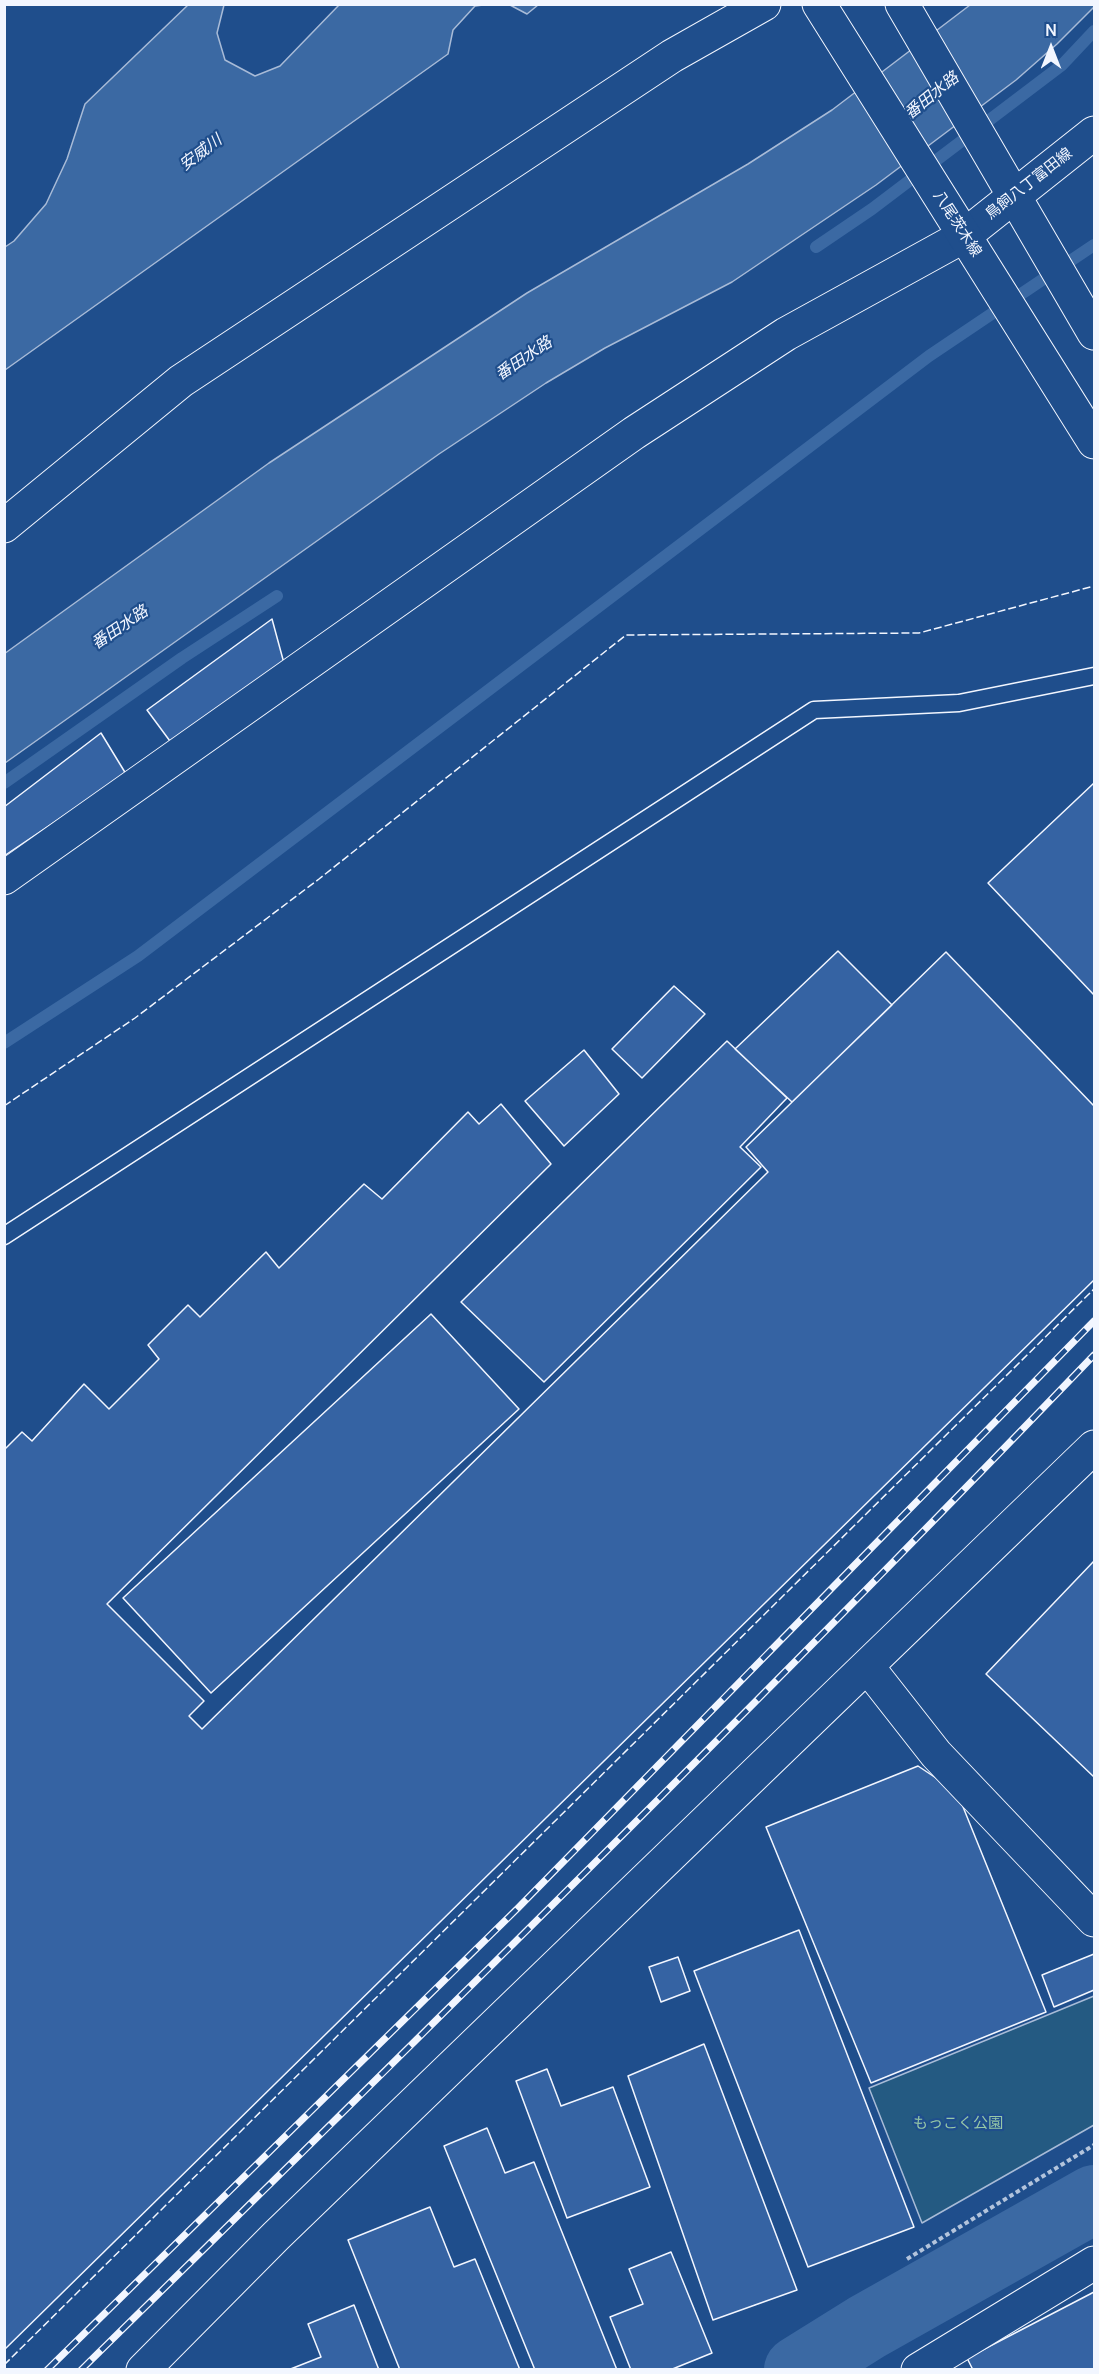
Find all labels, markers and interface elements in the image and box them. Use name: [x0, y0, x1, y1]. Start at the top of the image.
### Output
north arrow: [1021, 18, 1081, 78]
text: N: [1045, 19, 1057, 41]
water label: 番田水路: [901, 68, 963, 124]
water label: 安威川: [176, 131, 226, 175]
street label: 鳥飼八丁富田線: [982, 145, 1076, 223]
street label: 八尾茨木線: [929, 188, 985, 260]
water label: 番田水路: [492, 333, 556, 385]
water label: 番田水路: [88, 602, 152, 654]
park label: もっこく公園: [913, 2115, 1003, 2133]

